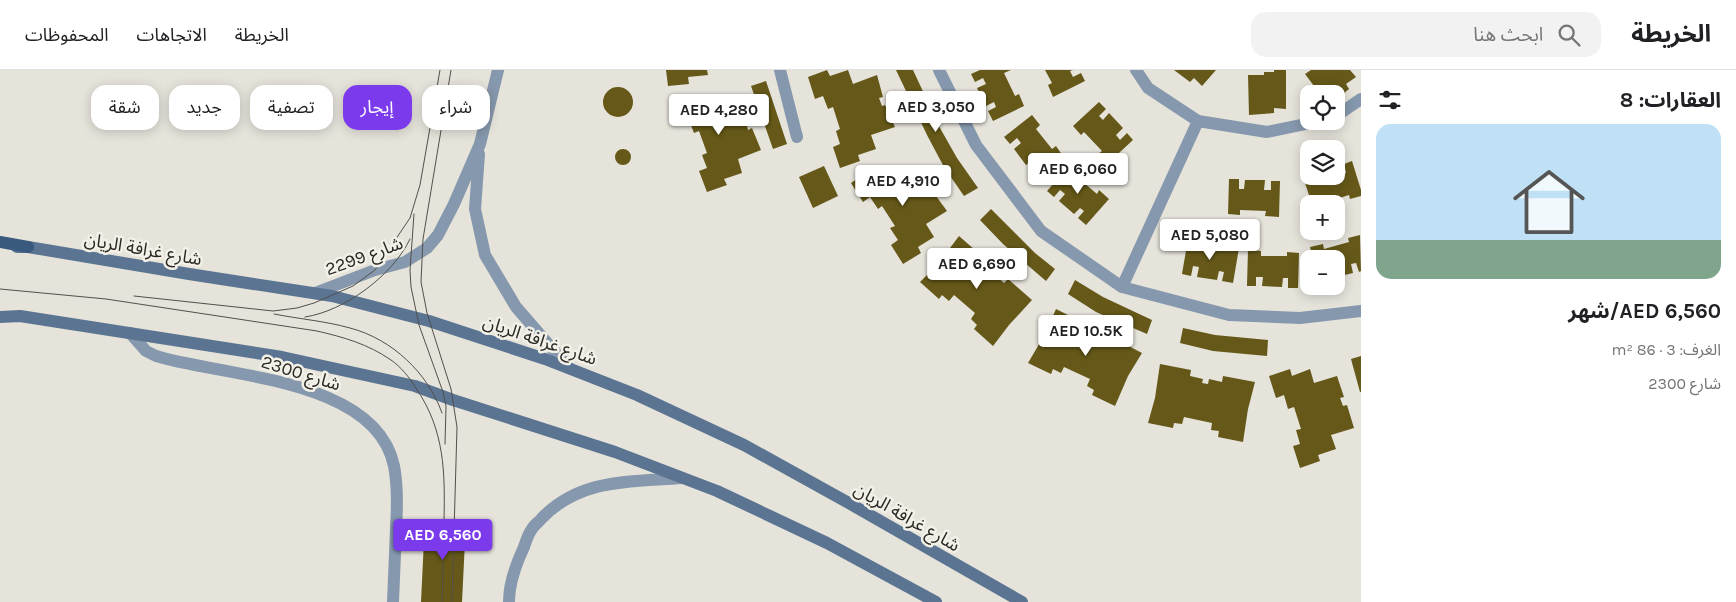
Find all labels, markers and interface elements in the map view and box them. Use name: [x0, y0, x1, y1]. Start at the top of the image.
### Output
search box: [1251, 12, 1601, 57]
text: الخريطة: [1631, 20, 1711, 48]
icon: search: [1555, 21, 1583, 49]
text: المحفوظات: [25, 24, 109, 46]
text: الاتجاهات: [137, 24, 207, 46]
text: الخريطة: [235, 24, 289, 46]
text: ابحث هنا: [1473, 24, 1543, 46]
chip: شقة: [91, 85, 159, 130]
chip: جديد: [169, 85, 240, 130]
chip: تصفية: [250, 85, 333, 130]
chip: إيجار: [343, 85, 412, 130]
chip: شراء: [422, 85, 490, 130]
map controls: [1300, 85, 1345, 295]
button: locate: [1300, 85, 1345, 130]
icon: filters: [1376, 86, 1404, 114]
text: العقارات: 8: [1620, 88, 1721, 112]
pin: AED 3,050: [879, 90, 993, 133]
pin: AED 4,280: [662, 93, 776, 136]
text: AED 3,050: [897, 97, 975, 116]
text: AED 4,280: [680, 100, 758, 119]
button: layers: [1300, 140, 1345, 185]
pin: AED 6,060: [1021, 152, 1135, 195]
icon: home: [1504, 157, 1594, 247]
text: AED 6,060: [1039, 159, 1117, 178]
pin: AED 4,910: [846, 164, 960, 207]
text: AED 4,910: [866, 171, 940, 190]
button: +: [1300, 195, 1345, 240]
pin: AED 5,080: [1153, 218, 1267, 261]
text: AED 5,080: [1171, 225, 1249, 244]
street label: شارع غرافة الريان: [82, 228, 203, 273]
street label: شارع 2299: [322, 232, 407, 283]
pin: AED 6,690: [920, 248, 1034, 290]
button: −: [1300, 250, 1345, 295]
text: AED 6,690: [938, 254, 1016, 273]
text: AED 6,560/شهر: [1568, 299, 1721, 323]
street label: شارع غرافة الريان: [479, 310, 600, 373]
pin: AED 10.5K: [1029, 314, 1143, 357]
text: AED 10.5K: [1049, 321, 1123, 340]
text: الغرف: 3 · 86 m²: [1611, 340, 1721, 359]
street label: شارع 2300: [258, 351, 343, 398]
text: شارع 2300: [1648, 374, 1721, 393]
street label: شارع غرافة الريان: [848, 478, 964, 559]
pin: AED 6,560: [386, 518, 500, 561]
text: AED 6,560: [404, 525, 482, 544]

